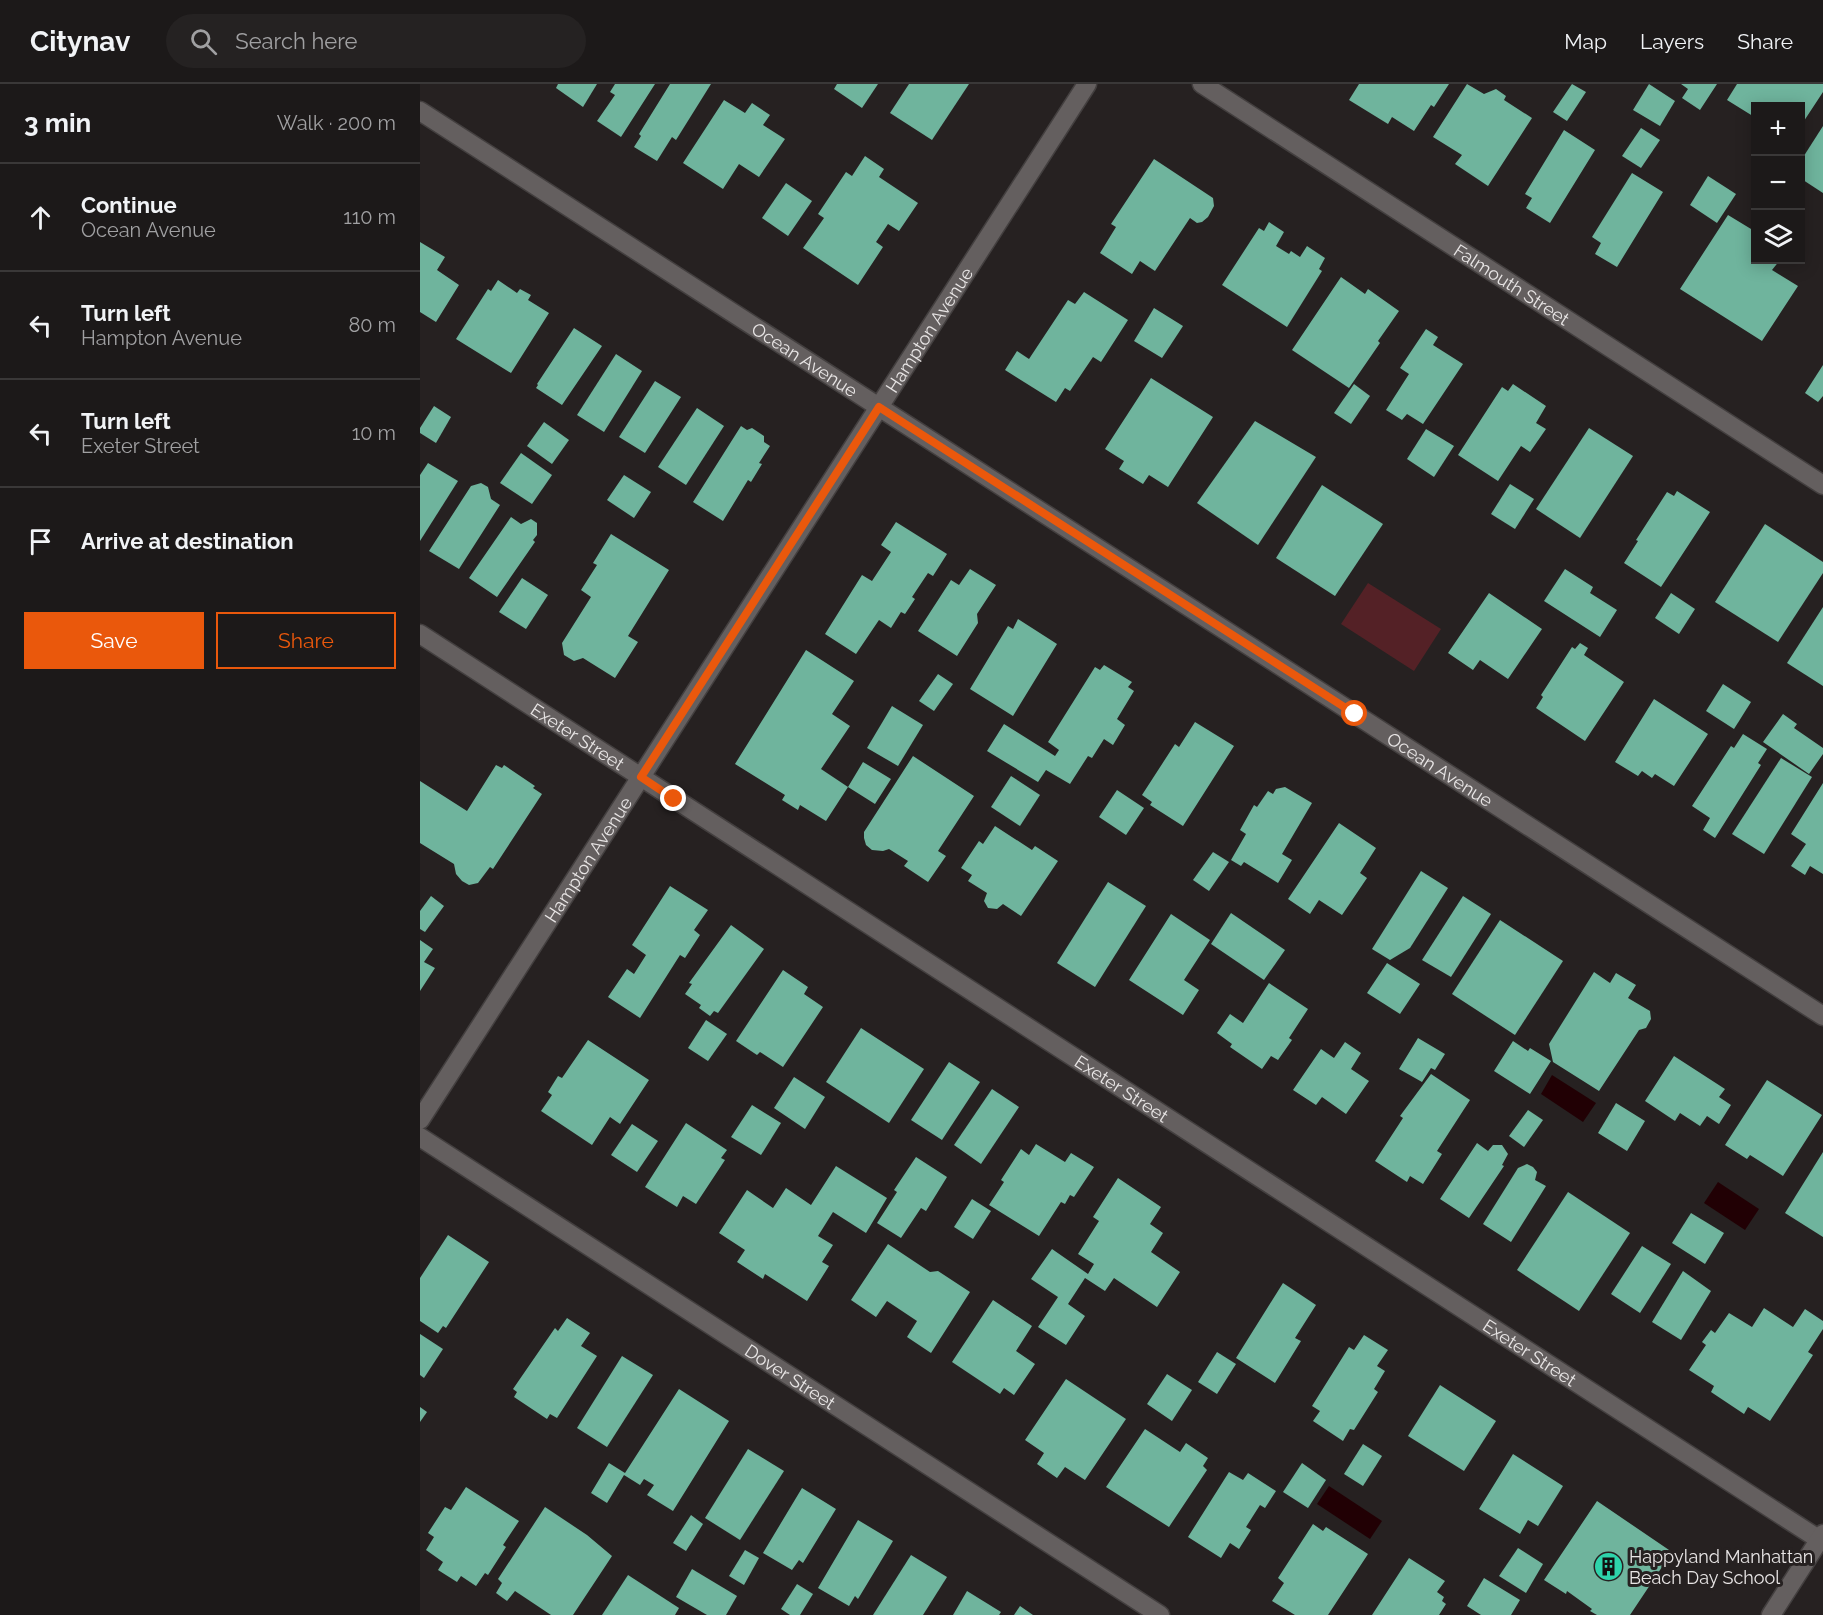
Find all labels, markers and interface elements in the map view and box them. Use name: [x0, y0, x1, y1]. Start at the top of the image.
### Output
search box: [166, 14, 586, 68]
text: Citynav: [30, 25, 130, 58]
icon: search: [187, 25, 220, 58]
text: Search here: [235, 28, 357, 54]
text: Map: [1564, 29, 1607, 54]
text: Layers: [1640, 29, 1704, 54]
text: Share: [1737, 29, 1793, 54]
map controls: [1751, 102, 1805, 264]
button: +: [1751, 102, 1805, 156]
text: 3 min: [24, 108, 91, 138]
text: Walk · 200 m: [277, 111, 396, 135]
button: −: [1751, 156, 1805, 210]
text: Continue: [81, 192, 177, 218]
icon: ahead: [24, 201, 57, 234]
text: 110 m: [343, 205, 396, 229]
button: layers: [1751, 210, 1805, 264]
text: Ocean Avenue: [81, 218, 216, 242]
street label: Falmouth Street: [1450, 239, 1574, 329]
street label: Hampton Avenue: [881, 263, 977, 396]
text: Turn left: [81, 300, 171, 326]
icon: left: [24, 309, 57, 342]
text: 80 m: [348, 313, 396, 337]
street label: Ocean Avenue: [748, 318, 862, 401]
text: Hampton Avenue: [81, 326, 242, 350]
text: Turn left: [81, 408, 171, 434]
icon: left: [24, 417, 57, 450]
text: 10 m: [352, 421, 396, 445]
text: Exeter Street: [81, 434, 200, 458]
icon: arrive: [24, 525, 57, 558]
text: Arrive at destination: [81, 528, 294, 554]
button: Save: [24, 612, 204, 669]
button: Share: [216, 612, 396, 669]
street label: Exeter Street: [527, 698, 628, 774]
route start: [1341, 700, 1367, 726]
street label: Ocean Avenue: [1383, 727, 1497, 811]
route end: [660, 785, 686, 811]
street label: Hampton Avenue: [540, 792, 636, 926]
street label: Exeter Street: [1071, 1050, 1172, 1126]
street label: Exeter Street: [1479, 1314, 1580, 1390]
street label: Dover Street: [741, 1339, 840, 1413]
place label: Happyland Manhattan Beach Day School: [1629, 1546, 1813, 1588]
building icon: Happyland Manhattan Beach Day School: [1592, 1550, 1624, 1582]

